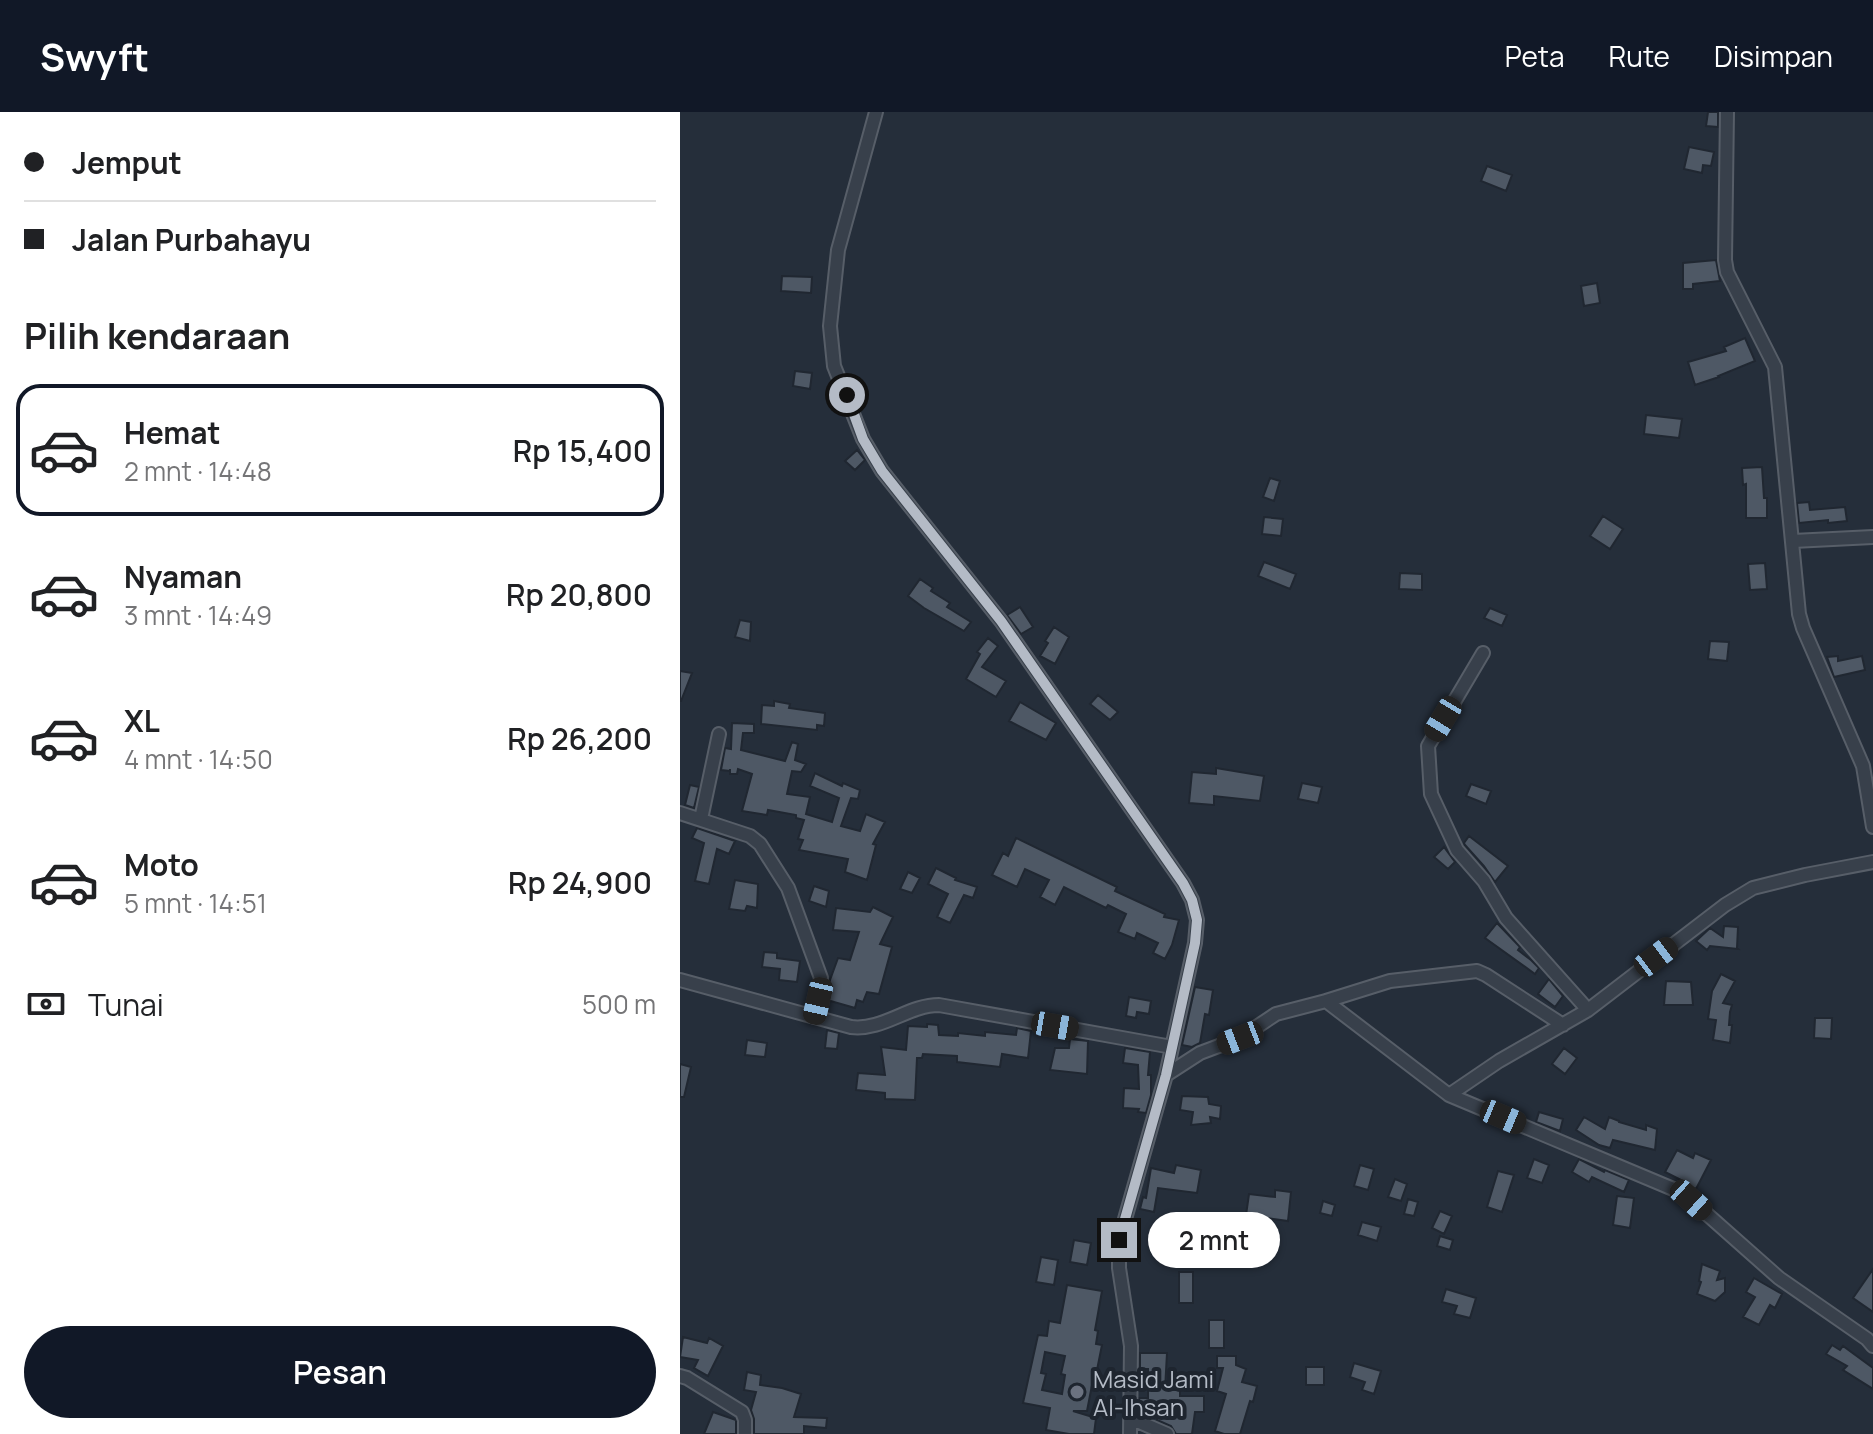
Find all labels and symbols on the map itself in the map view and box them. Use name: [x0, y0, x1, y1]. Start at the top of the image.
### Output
route start: [829, 377, 865, 413]
car: [1420, 692, 1466, 746]
car: [1630, 933, 1682, 981]
car: [801, 975, 835, 1027]
car: [1029, 1010, 1081, 1042]
car: [1213, 1018, 1267, 1058]
car: [1476, 1097, 1530, 1137]
car: [1665, 1175, 1717, 1225]
callout: 2 mnt: [1147, 1212, 1279, 1268]
route end: [1101, 1222, 1137, 1258]
place label: Masid Jami Al-Ihsan: [1093, 1362, 1214, 1423]
marker: Masid Jami Al-Ihsan: [1068, 1383, 1086, 1401]

